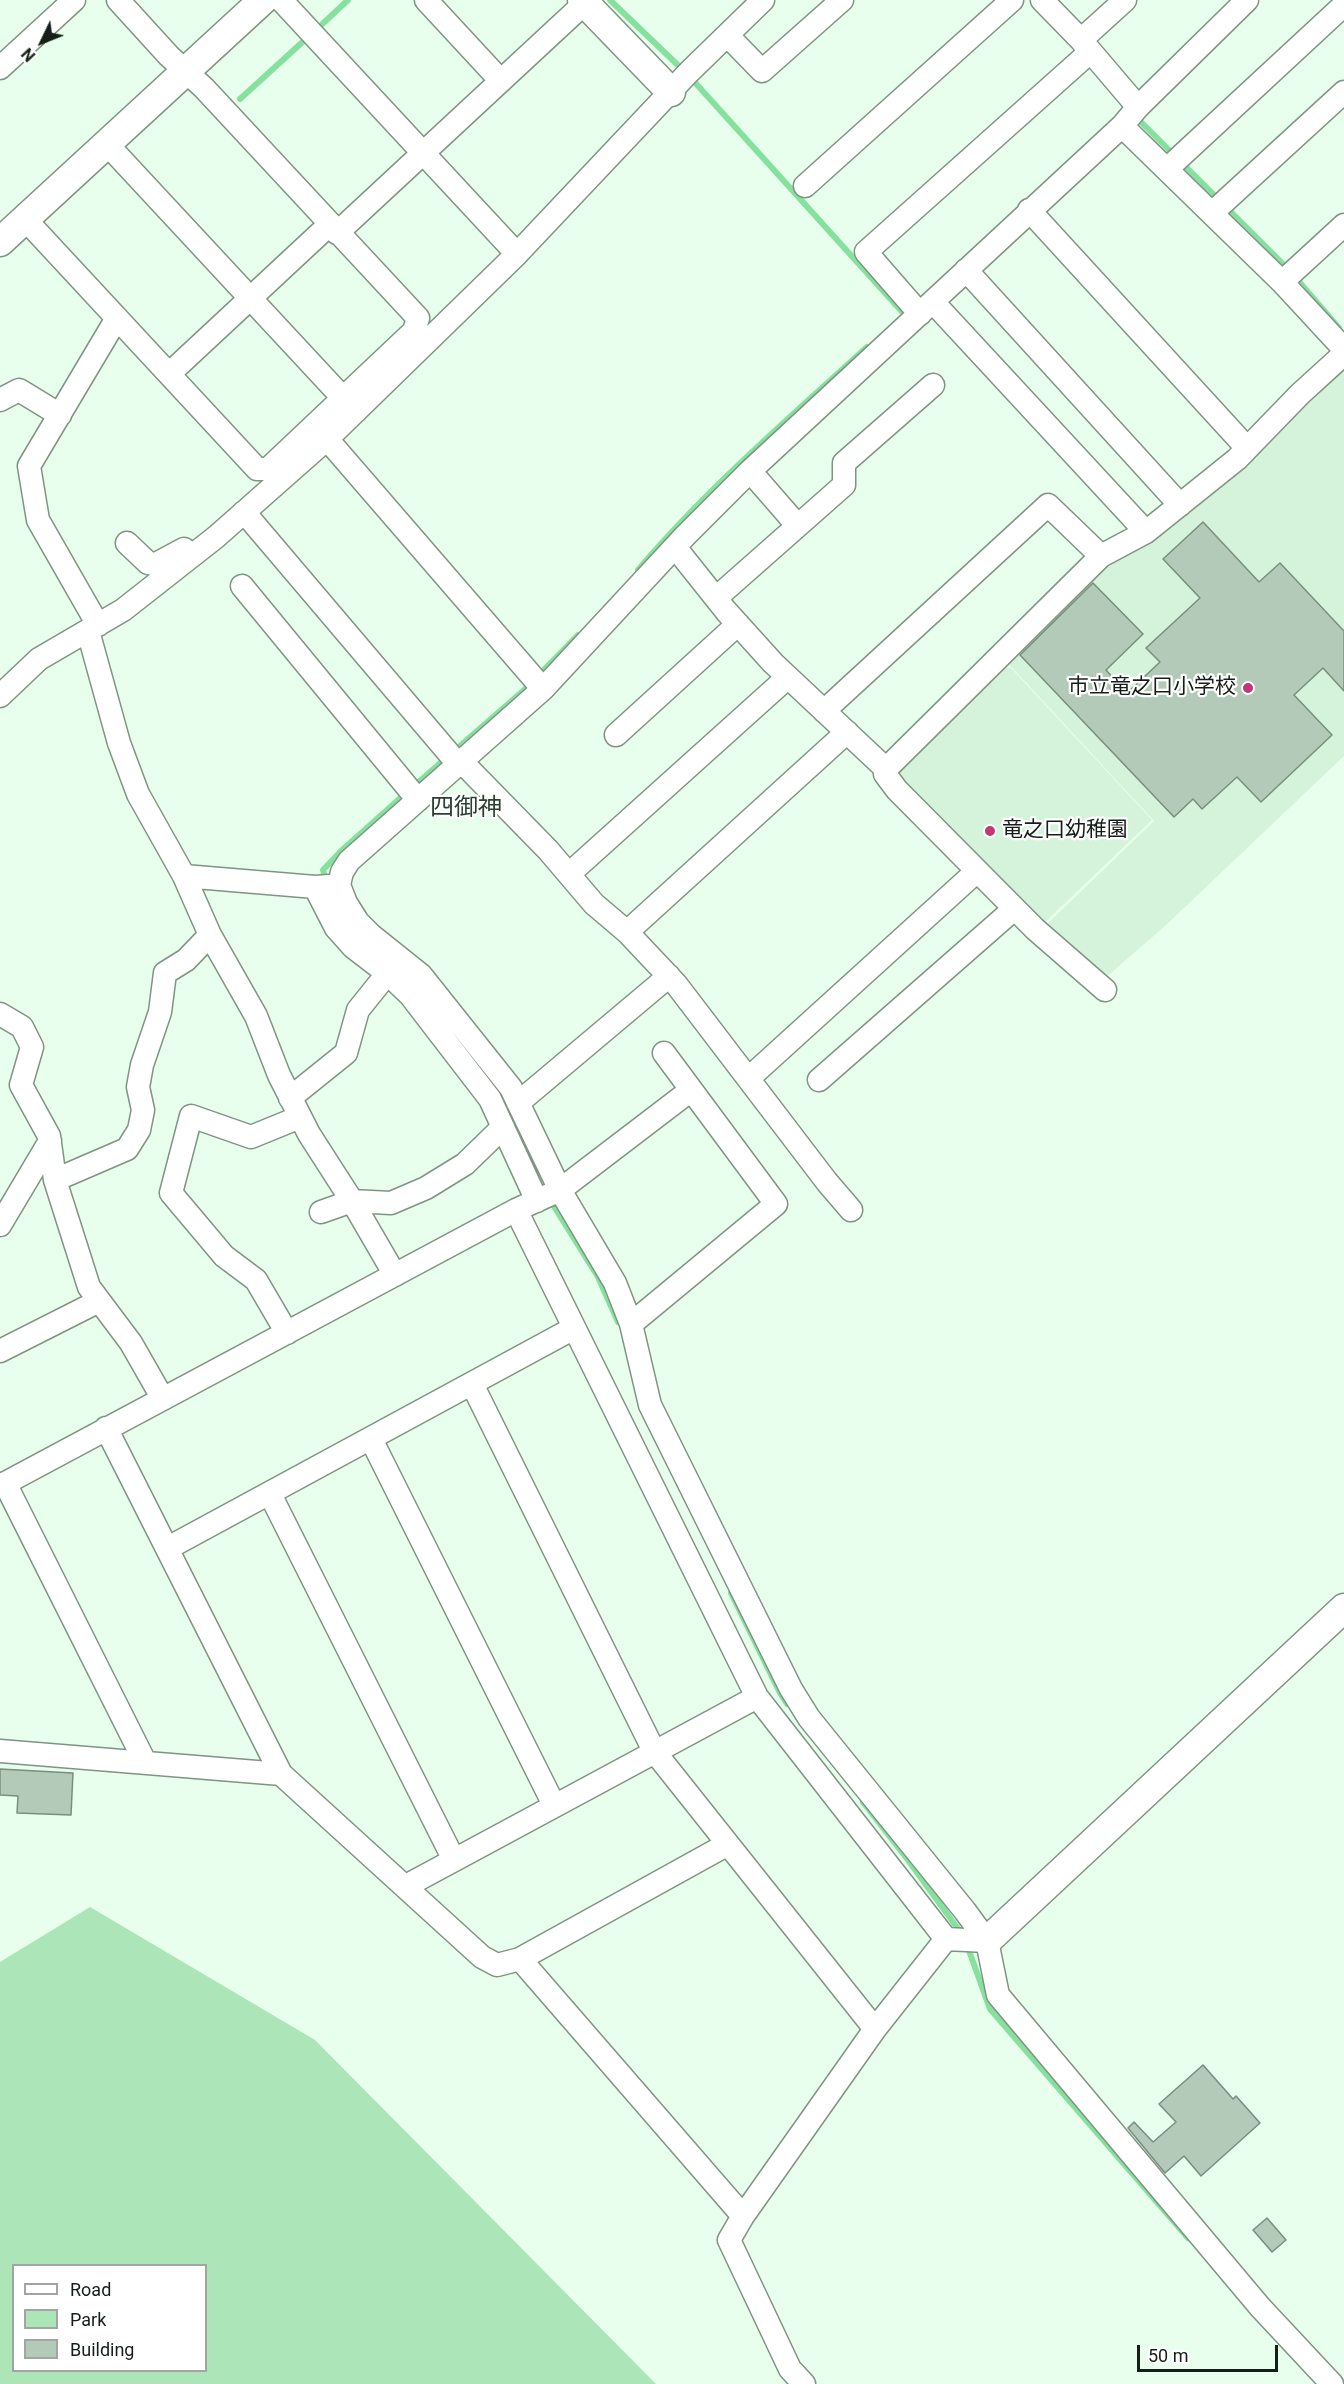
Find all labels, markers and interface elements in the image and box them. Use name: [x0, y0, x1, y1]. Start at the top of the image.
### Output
north arrow: [12, 12, 72, 72]
text: N: [18, 44, 39, 65]
place label: 市立竜之口小学校: [1068, 675, 1236, 701]
marker: 市立竜之口小学校: [1241, 681, 1255, 695]
district label: 四御神: [430, 795, 502, 823]
place label: 竜之口幼稚園: [1002, 818, 1128, 844]
marker: 竜之口幼稚園: [983, 824, 997, 838]
legend: [12, 2264, 207, 2372]
text: Road: [70, 2279, 111, 2300]
text: Park: [70, 2309, 106, 2330]
scale bar: [1140, 2333, 1281, 2371]
text: Building: [70, 2339, 134, 2360]
text: 50 m: [1148, 2345, 1188, 2366]

